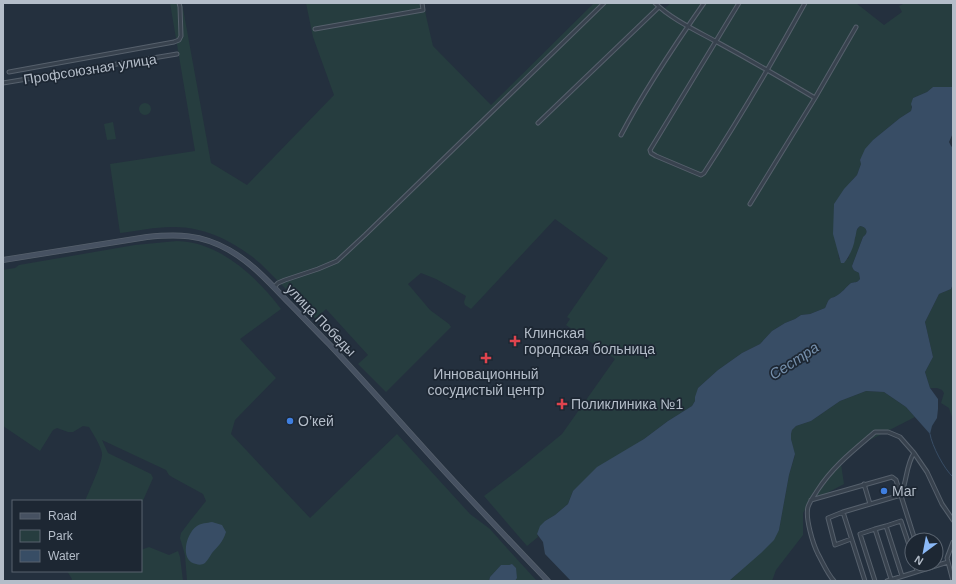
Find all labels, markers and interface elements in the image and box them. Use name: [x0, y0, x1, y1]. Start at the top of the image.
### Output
street label: Профсоюзная улица: [22, 51, 158, 87]
street label: улица Победы: [283, 281, 359, 359]
place label: Клинская городская больница: [524, 325, 655, 357]
marker: Клинская городская больница: [509, 335, 521, 347]
water label: Сестра: [766, 338, 822, 383]
marker: Инновационный сосудистый центр: [480, 352, 492, 364]
place label: Инновационный сосудистый центр: [427, 366, 545, 398]
place label: Поликлиника №1: [571, 396, 683, 412]
marker: Поликлиника №1: [556, 398, 568, 410]
place label: О’кей: [298, 413, 334, 429]
marker: О’кей: [285, 416, 295, 426]
place label: Маг: [892, 483, 917, 499]
marker: Маг: [879, 486, 889, 496]
legend: [12, 500, 142, 572]
text: Road: [48, 509, 77, 523]
text: Park: [48, 529, 74, 543]
north arrow: [904, 532, 944, 572]
text: Water: [48, 549, 80, 563]
text: N: [912, 553, 925, 568]

